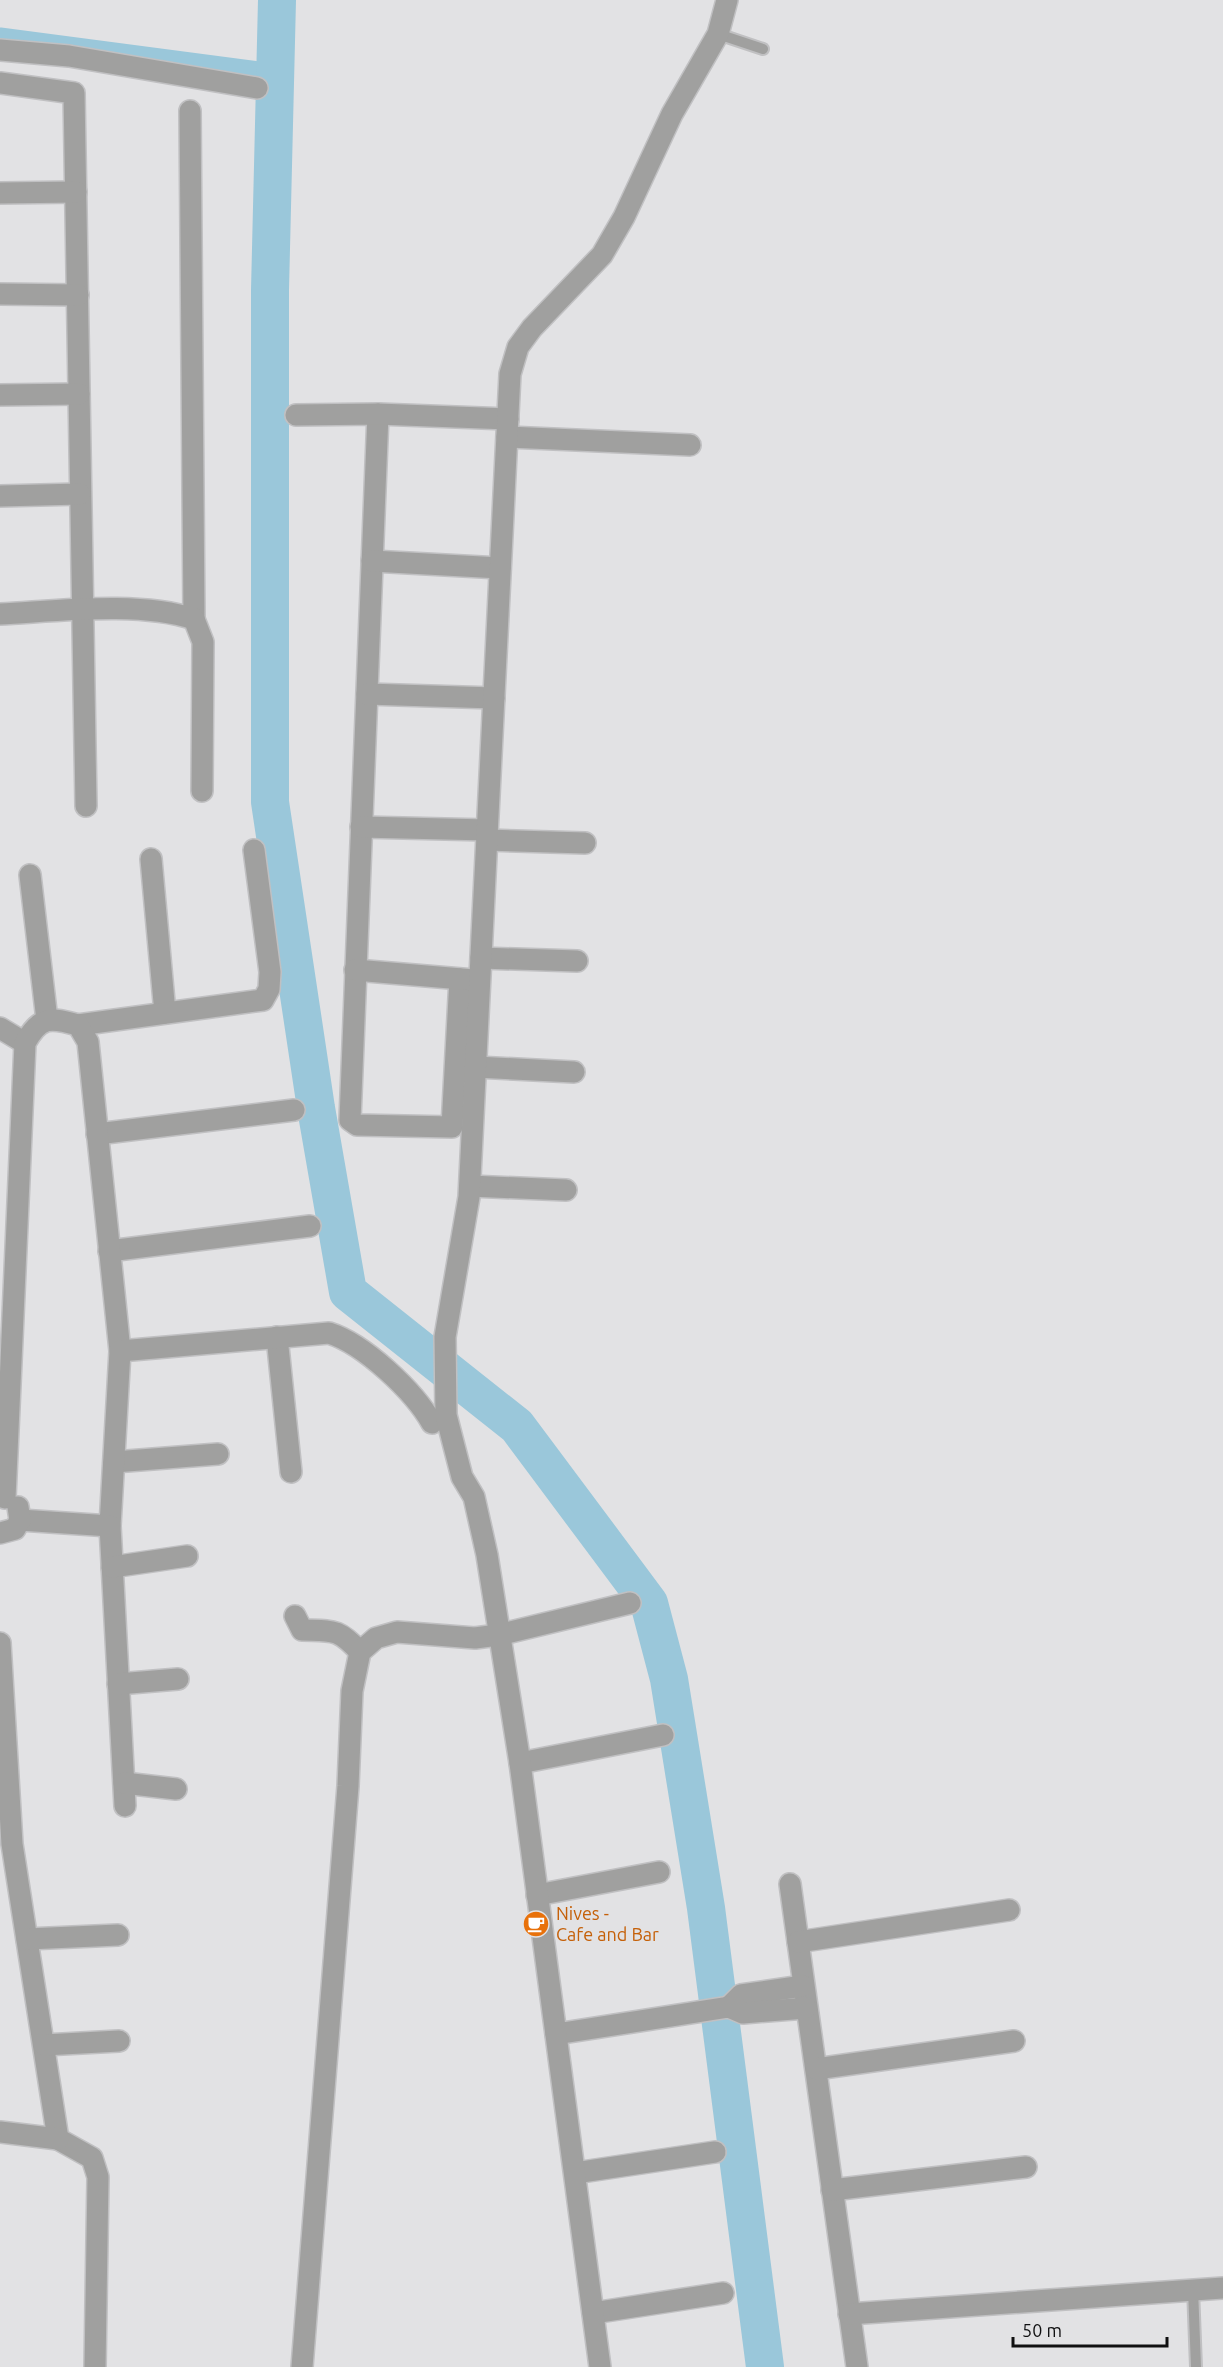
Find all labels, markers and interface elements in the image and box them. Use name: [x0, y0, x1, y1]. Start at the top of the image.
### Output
place label: Nives - Cafe and Bar: [556, 1903, 659, 1944]
cafe icon: Nives - Cafe and Bar: [521, 1909, 551, 1939]
scale bar: [1013, 2310, 1168, 2348]
text: 50 m: [1022, 2320, 1062, 2340]

